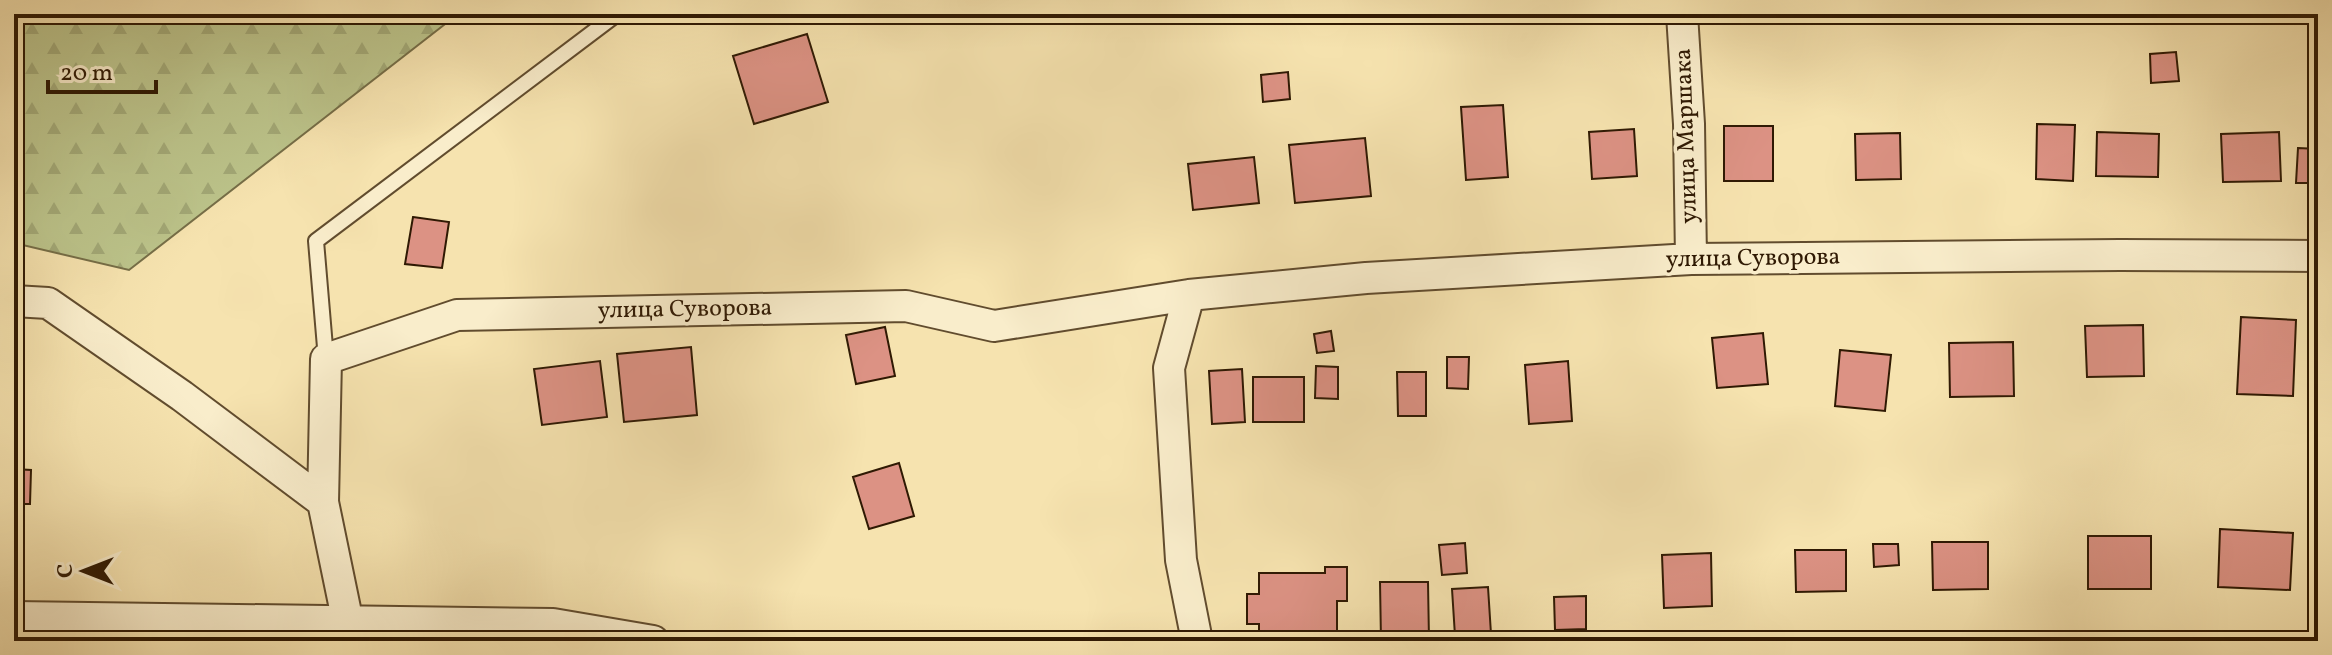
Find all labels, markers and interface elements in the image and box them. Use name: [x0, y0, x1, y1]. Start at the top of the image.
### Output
scale bar: [48, 44, 156, 94]
street label: улица Маршака: [1667, 48, 1707, 224]
text: 20 m: [60, 57, 113, 91]
street label: улица Суворова: [1665, 240, 1841, 278]
street label: улица Суворова: [597, 291, 773, 329]
north arrow: [44, 531, 124, 611]
text: С: [51, 564, 82, 578]

